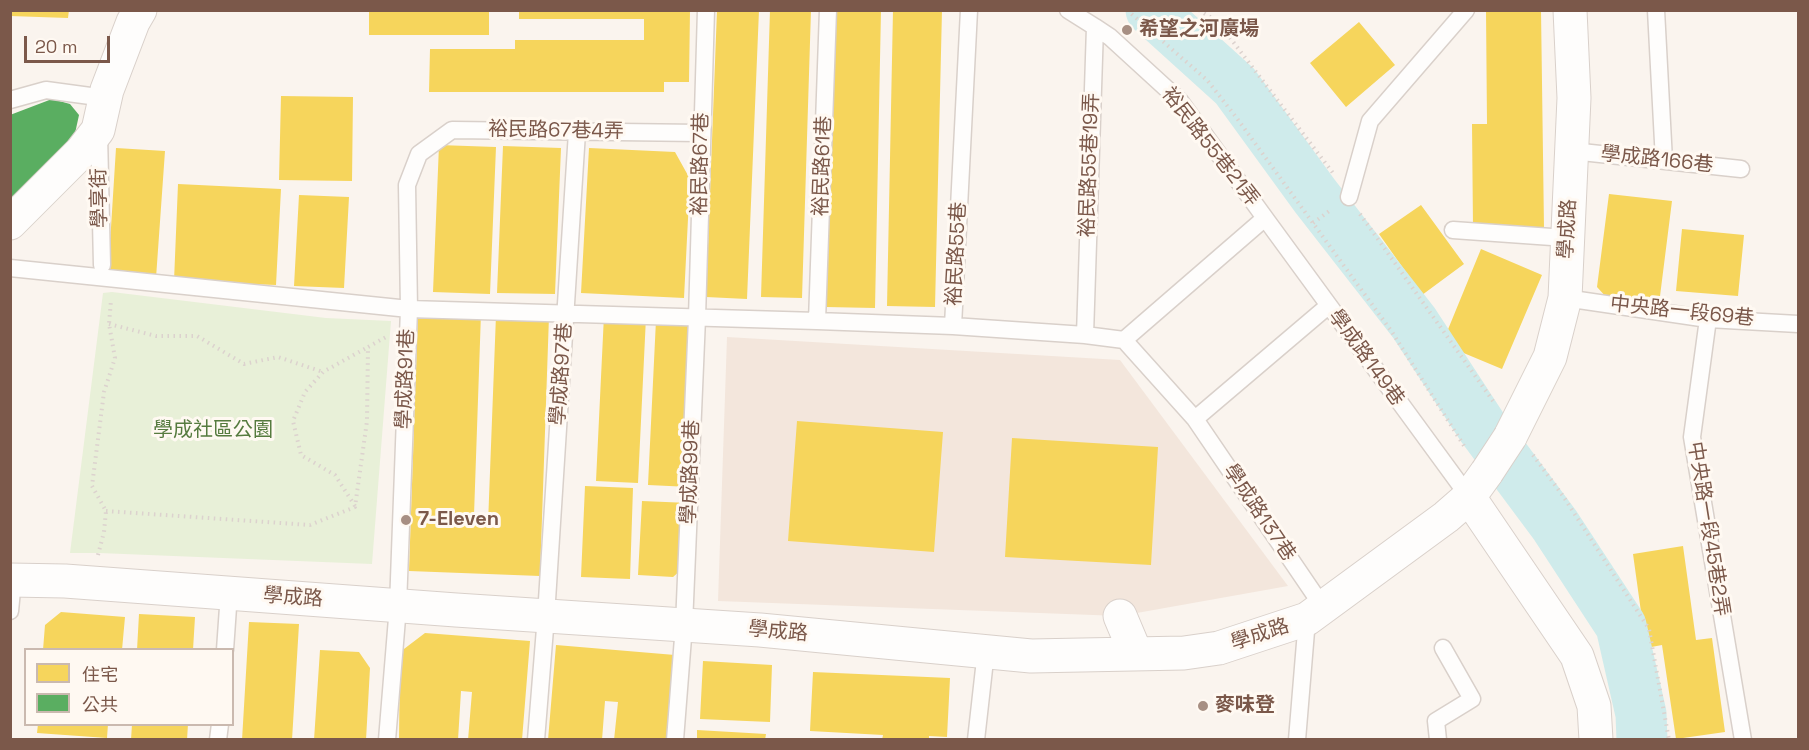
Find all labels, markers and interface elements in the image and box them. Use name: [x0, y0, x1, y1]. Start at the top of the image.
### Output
place label: 希望之河廣場: [1139, 18, 1259, 42]
marker: 希望之河廣場: [1120, 23, 1134, 37]
scale bar: [27, 24, 112, 62]
text: 20 m: [35, 35, 78, 58]
street label: 裕民路55巷21弄: [1156, 83, 1264, 211]
street label: 裕民路55巷19弄: [1075, 92, 1105, 238]
street label: 裕民路67巷: [688, 112, 714, 216]
street label: 裕民路61巷: [809, 115, 837, 217]
street label: 裕民路67巷4弄: [488, 118, 624, 144]
street label: 學成路166巷: [1600, 142, 1714, 178]
street label: 學享街: [87, 168, 113, 228]
street label: 學成路: [1554, 198, 1582, 260]
street label: 裕民路55巷: [942, 201, 972, 307]
street label: 中央路一段69巷: [1609, 293, 1755, 331]
street label: 學成路149巷: [1323, 305, 1409, 411]
street label: 學成路97巷: [546, 322, 578, 426]
street label: 學成路91巷: [392, 328, 420, 430]
park label: 學成社區公園: [153, 419, 273, 443]
street label: 學成路99巷: [677, 419, 705, 525]
street label: 中央路一段45巷2弄: [1682, 440, 1734, 618]
street label: 學成路137巷: [1218, 460, 1300, 566]
place label: 7-Eleven: [418, 508, 499, 532]
marker: 7-Eleven: [399, 513, 413, 527]
street label: 學成路: [262, 584, 324, 612]
street label: 學成路: [1228, 614, 1292, 656]
street label: 學成路: [747, 617, 809, 647]
legend: [24, 648, 234, 726]
text: 住宅: [82, 663, 118, 686]
text: 公共: [82, 693, 118, 716]
place label: 麥味登: [1215, 694, 1275, 718]
marker: 麥味登: [1196, 699, 1210, 713]

